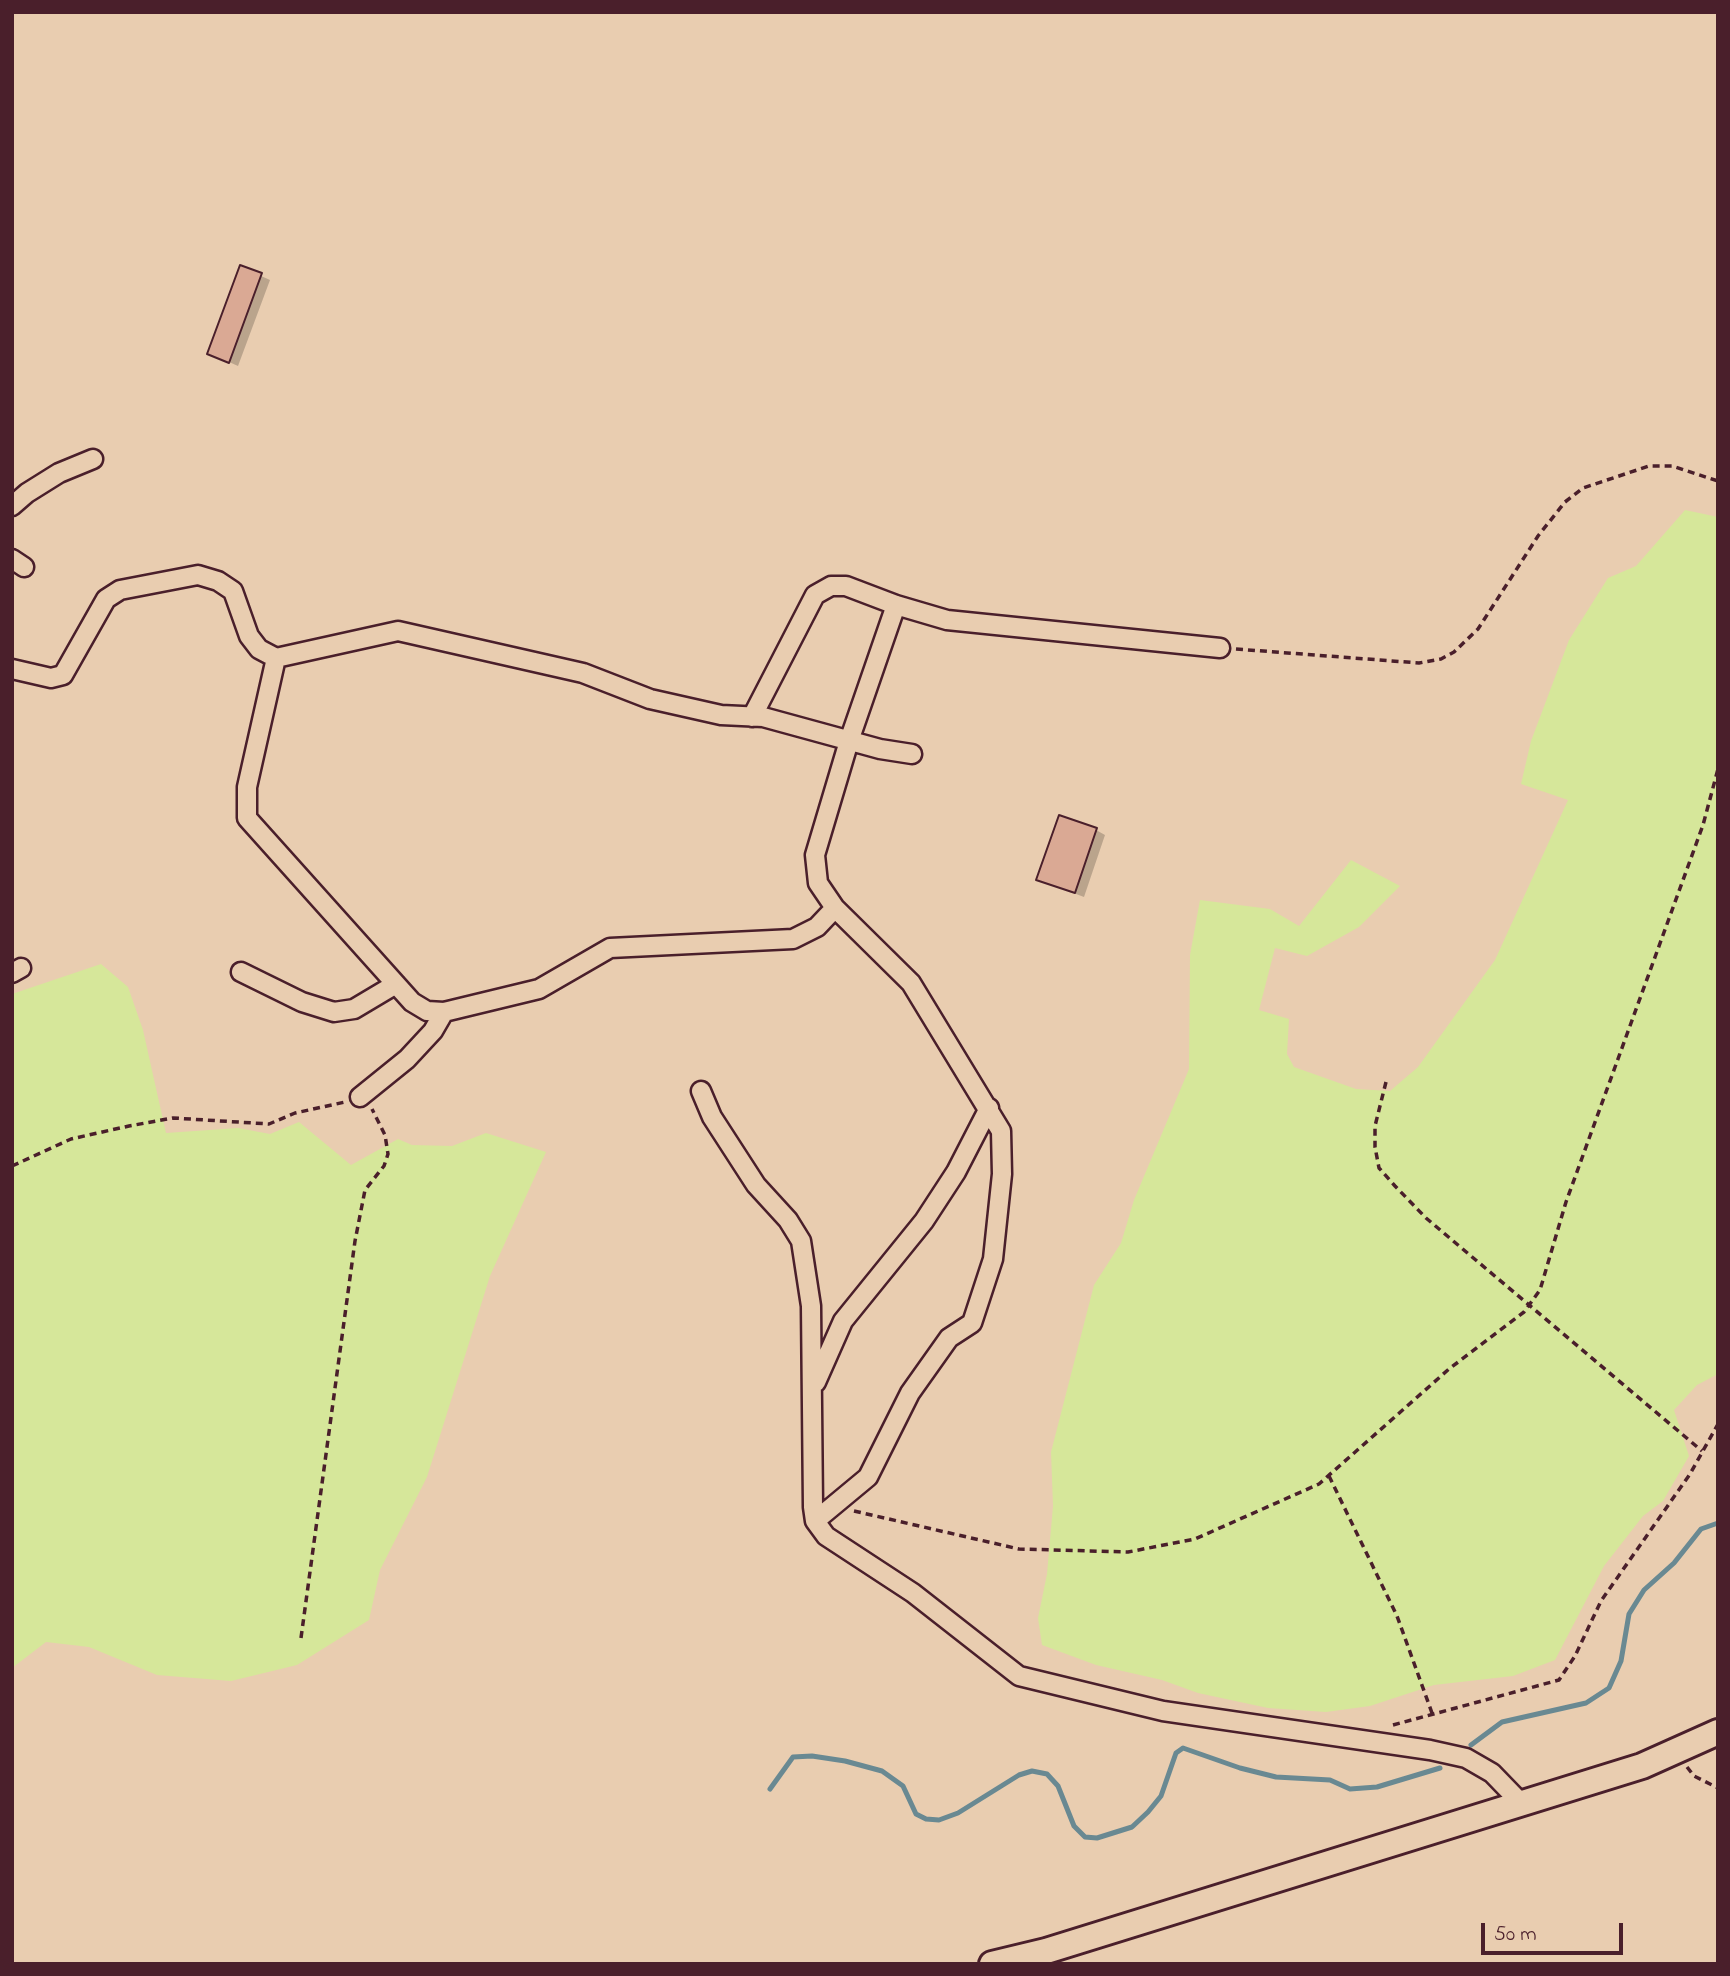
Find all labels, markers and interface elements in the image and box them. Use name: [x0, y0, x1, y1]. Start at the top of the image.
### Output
scale bar: [1485, 1910, 1627, 1954]
text: 50 m: [1494, 1920, 1537, 1950]

